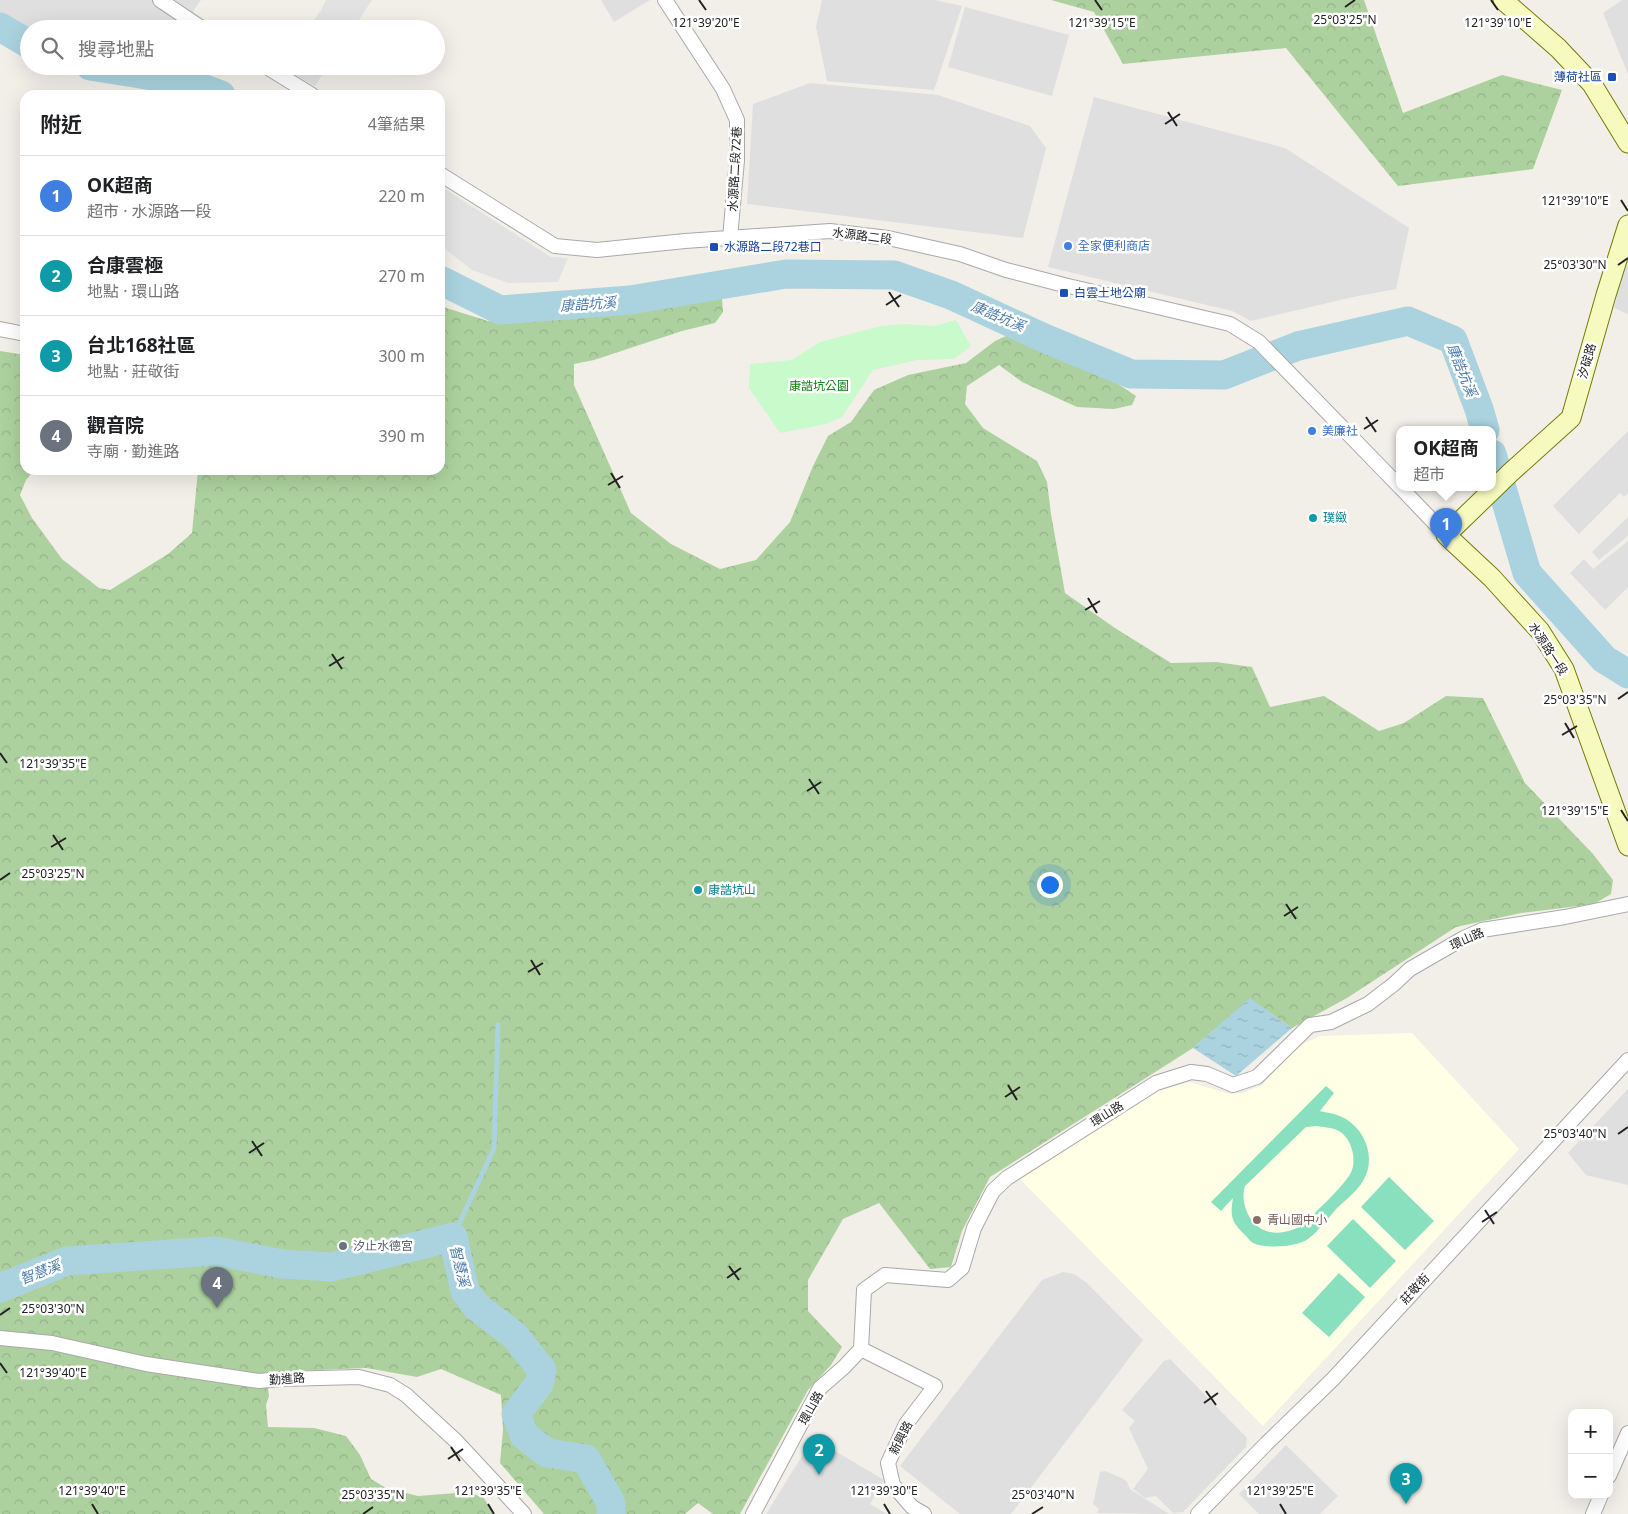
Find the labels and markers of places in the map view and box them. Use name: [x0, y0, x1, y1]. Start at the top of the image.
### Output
place label: 薄荷社區: [1554, 68, 1602, 85]
marker: 薄荷社區: [1606, 71, 1618, 83]
place label: 全家便利商店: [1078, 237, 1150, 254]
place label: 水源路二段72巷口: [724, 238, 822, 255]
marker: 全家便利商店: [1062, 240, 1074, 252]
marker: 水源路二段72巷口: [708, 241, 720, 253]
place label: 白雲土地公廟: [1074, 284, 1146, 301]
marker: 白雲土地公廟: [1058, 287, 1070, 299]
place label: 美廉社: [1322, 422, 1358, 439]
marker: 美廉社: [1306, 425, 1318, 437]
pin: 1: [1430, 508, 1462, 549]
place label: 璞緻: [1323, 509, 1347, 526]
marker: 璞緻: [1307, 512, 1319, 524]
place label: 康誥坑山: [708, 881, 756, 898]
marker: 康誥坑山: [692, 884, 704, 896]
place label: 青山國中小: [1267, 1211, 1327, 1228]
marker: 青山國中小: [1251, 1214, 1263, 1226]
place label: 汐止水德宮: [353, 1237, 413, 1254]
marker: 汐止水德宮: [337, 1240, 349, 1252]
pin: 4: [201, 1267, 233, 1308]
pin: 2: [803, 1434, 835, 1475]
pin: 3: [1390, 1463, 1422, 1504]

